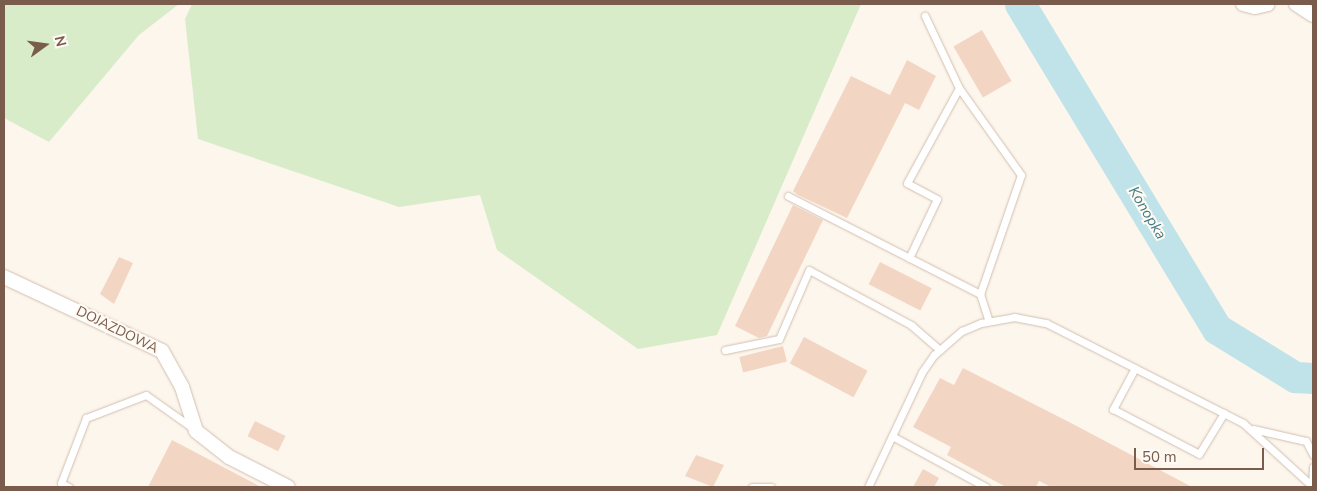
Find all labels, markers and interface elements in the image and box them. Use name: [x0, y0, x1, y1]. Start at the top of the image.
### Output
north arrow: [20, 20, 70, 70]
text: N: [50, 34, 71, 49]
water label: Konopka: [1124, 183, 1170, 243]
street label: DOJAZDOWA: [73, 303, 161, 357]
scale bar: [1137, 438, 1267, 470]
text: 50 m: [1142, 447, 1177, 467]

